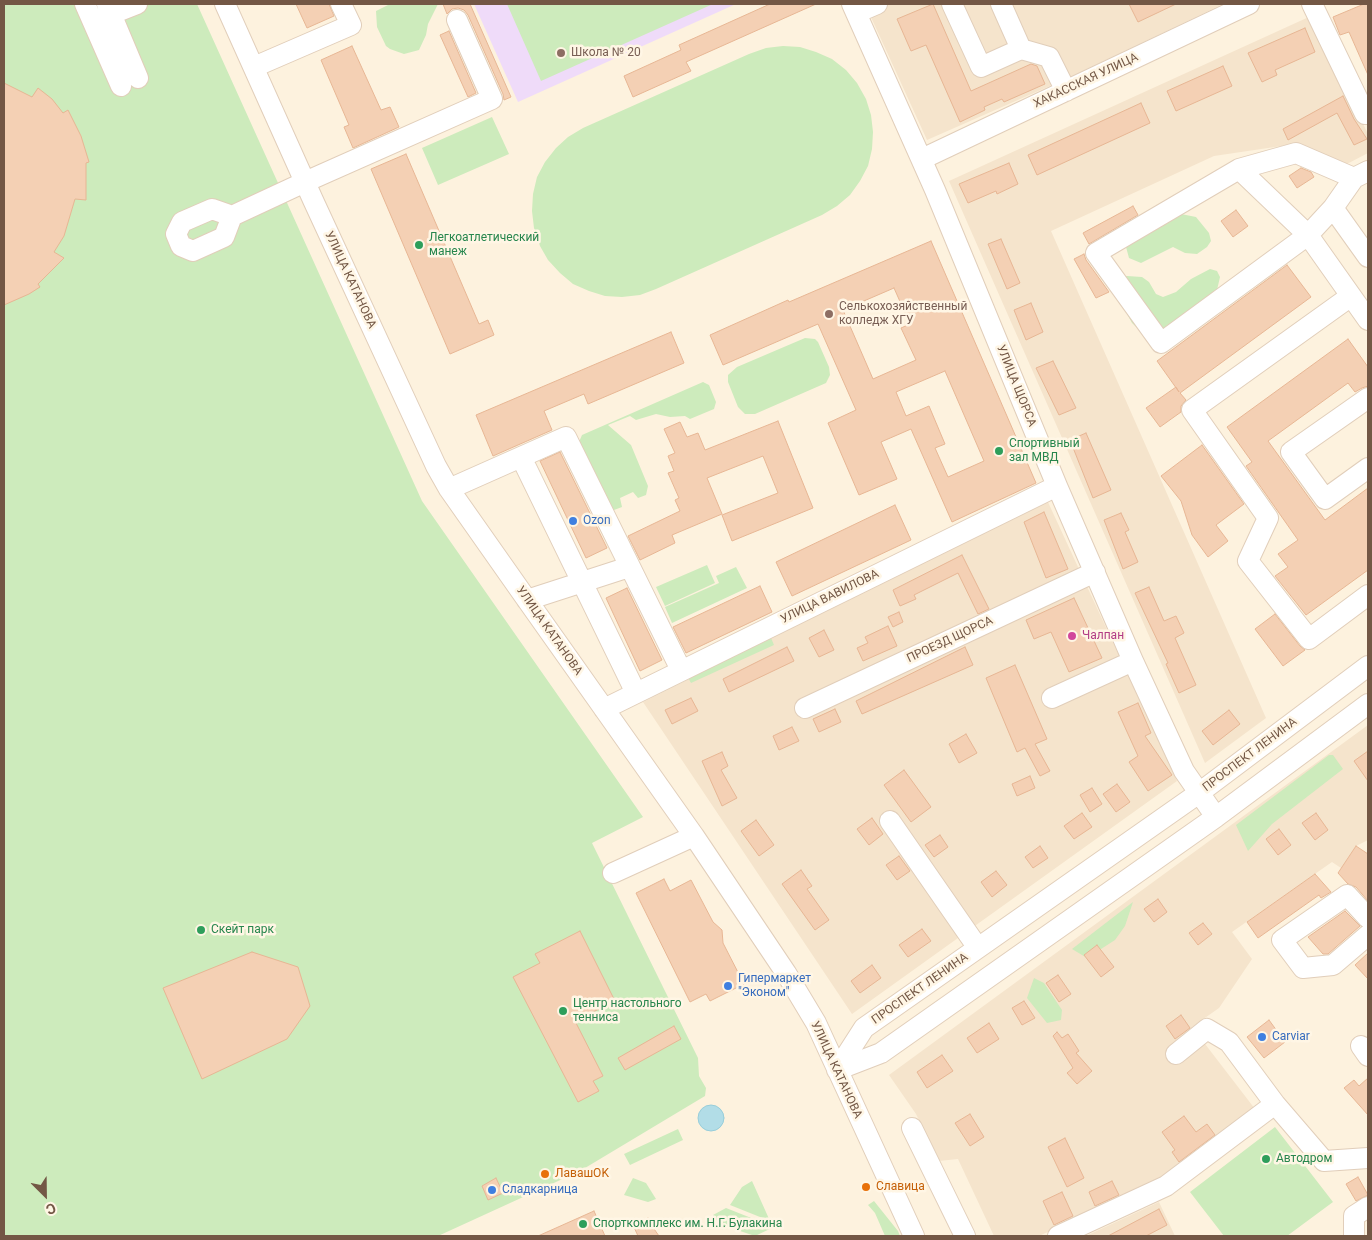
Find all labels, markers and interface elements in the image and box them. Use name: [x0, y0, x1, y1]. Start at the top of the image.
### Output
place label: Школа № 20: [571, 46, 641, 60]
marker: Школа № 20: [555, 47, 567, 59]
street label: ХАКАССКАЯ УЛИЦА: [1031, 50, 1141, 112]
street label: УЛИЦА КАТАНОВА: [321, 229, 379, 331]
place label: Легкоатлетический манеж: [429, 231, 539, 259]
marker: Легкоатлетический манеж: [413, 239, 425, 251]
place label: Селькохозяйственный колледж ХГУ: [839, 300, 967, 328]
marker: Селькохозяйственный колледж ХГУ: [823, 308, 835, 320]
street label: УЛИЦА ЩОРСА: [993, 343, 1039, 429]
place label: Спортивный зал МВД: [1009, 437, 1080, 465]
marker: Спортивный зал МВД: [993, 445, 1005, 457]
place label: Ozon: [583, 514, 611, 528]
marker: Ozon: [567, 515, 579, 527]
street label: УЛИЦА ВАВИЛОВА: [779, 567, 881, 627]
street label: УЛИЦА КАТАНОВА: [513, 584, 585, 678]
street label: ПРОЕЗД ЩОРСА: [905, 614, 995, 666]
place label: Чалпан: [1082, 629, 1124, 643]
marker: Чалпан: [1066, 630, 1078, 642]
street label: ПРОСПЕКТ ЛЕНИНА: [1200, 715, 1300, 795]
place label: Скейт парк: [211, 923, 274, 937]
marker: Скейт парк: [195, 924, 207, 936]
street label: ПРОСПЕКТ ЛЕНИНА: [869, 950, 971, 1028]
place label: Гипермаркет "Эконом": [738, 972, 811, 1000]
marker: Гипермаркет "Эконом": [722, 980, 734, 992]
place label: Центр настольного тенниса: [573, 997, 682, 1025]
marker: Центр настольного тенниса: [557, 1005, 569, 1017]
street label: УЛИЦА КАТАНОВА: [807, 1019, 865, 1121]
place label: Carviar: [1272, 1030, 1310, 1044]
marker: Carviar: [1256, 1031, 1268, 1043]
place label: Автодром: [1276, 1152, 1332, 1166]
marker: Автодром: [1260, 1153, 1272, 1165]
place label: ЛавашOK: [555, 1167, 609, 1181]
marker: ЛавашOK: [539, 1168, 551, 1180]
north arrow: [20, 1170, 70, 1220]
place label: Славица: [876, 1180, 925, 1194]
marker: Славица: [860, 1181, 872, 1193]
place label: Сладкарница: [502, 1183, 578, 1197]
marker: Сладкарница: [486, 1184, 498, 1196]
text: С: [44, 1200, 58, 1218]
place label: Спорткомплекс им. Н.Г. Булакина: [593, 1217, 782, 1231]
marker: Спорткомплекс им. Н.Г. Булакина: [577, 1218, 589, 1230]

